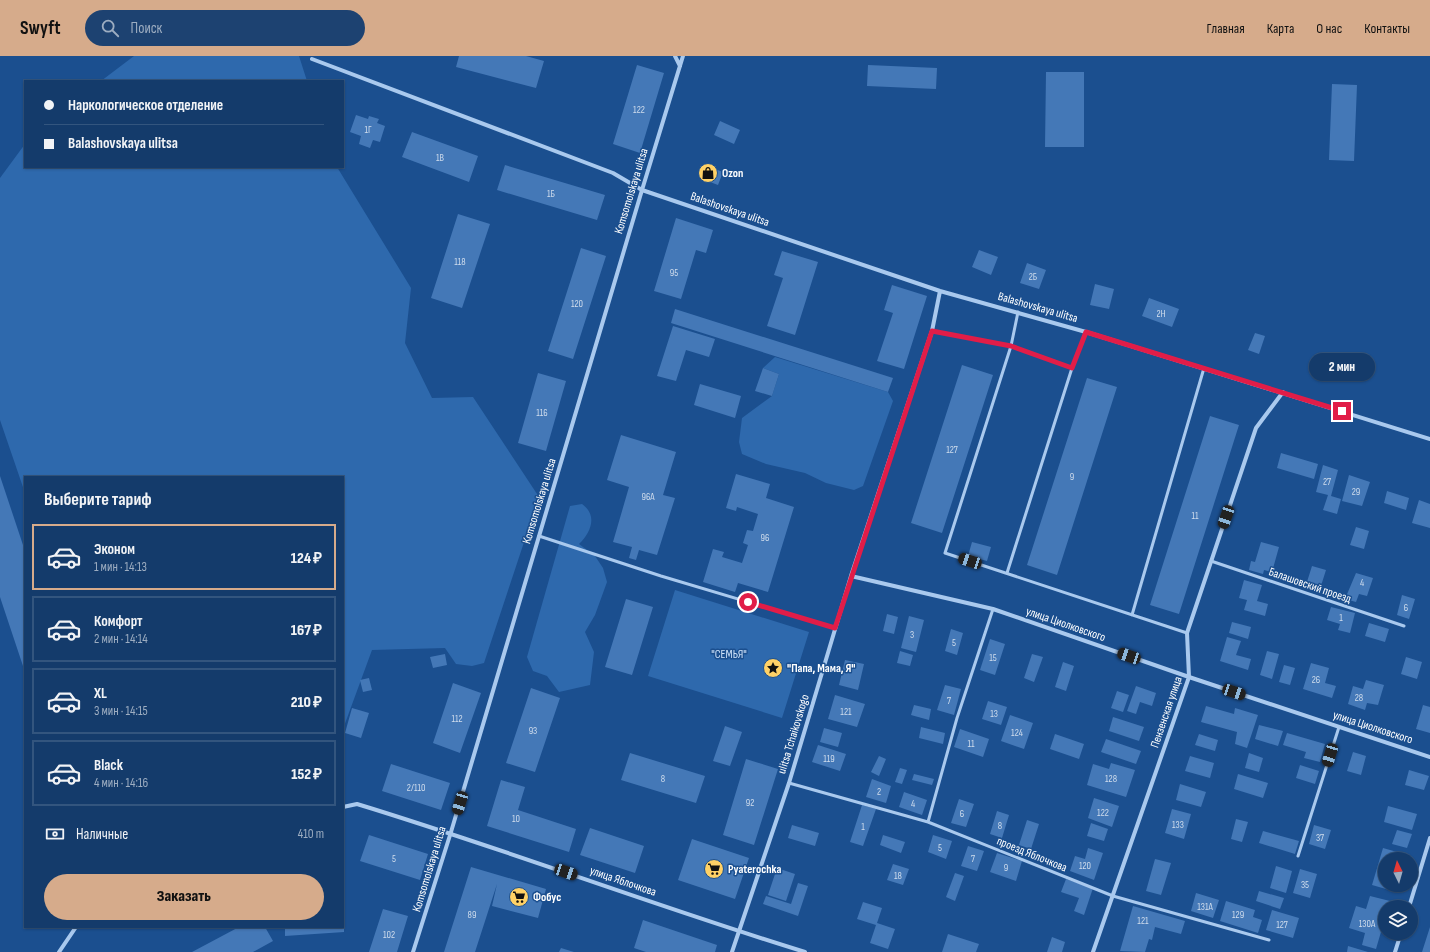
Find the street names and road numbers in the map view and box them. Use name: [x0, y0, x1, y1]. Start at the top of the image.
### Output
street label: Komsomolskaya ulitsa: [611, 146, 652, 236]
street label: Balashovskaya ulitsa: [688, 189, 772, 230]
street label: Balashovskaya ulitsa: [996, 289, 1080, 326]
street label: Komsomolskaya ulitsa: [519, 456, 560, 546]
street label: Балашовский проезд: [1267, 564, 1353, 607]
street label: улица Циолковского: [1024, 604, 1108, 645]
street label: Пензенская улица: [1147, 674, 1186, 750]
street label: ulitsa Tchaikovskogo: [774, 693, 813, 776]
street label: улица Циолковского: [1331, 707, 1415, 747]
street label: Komsomolskaya ulitsa: [409, 824, 450, 914]
street label: проезд Яблочкова: [994, 834, 1070, 876]
street label: улица Яблочкова: [588, 863, 658, 900]

